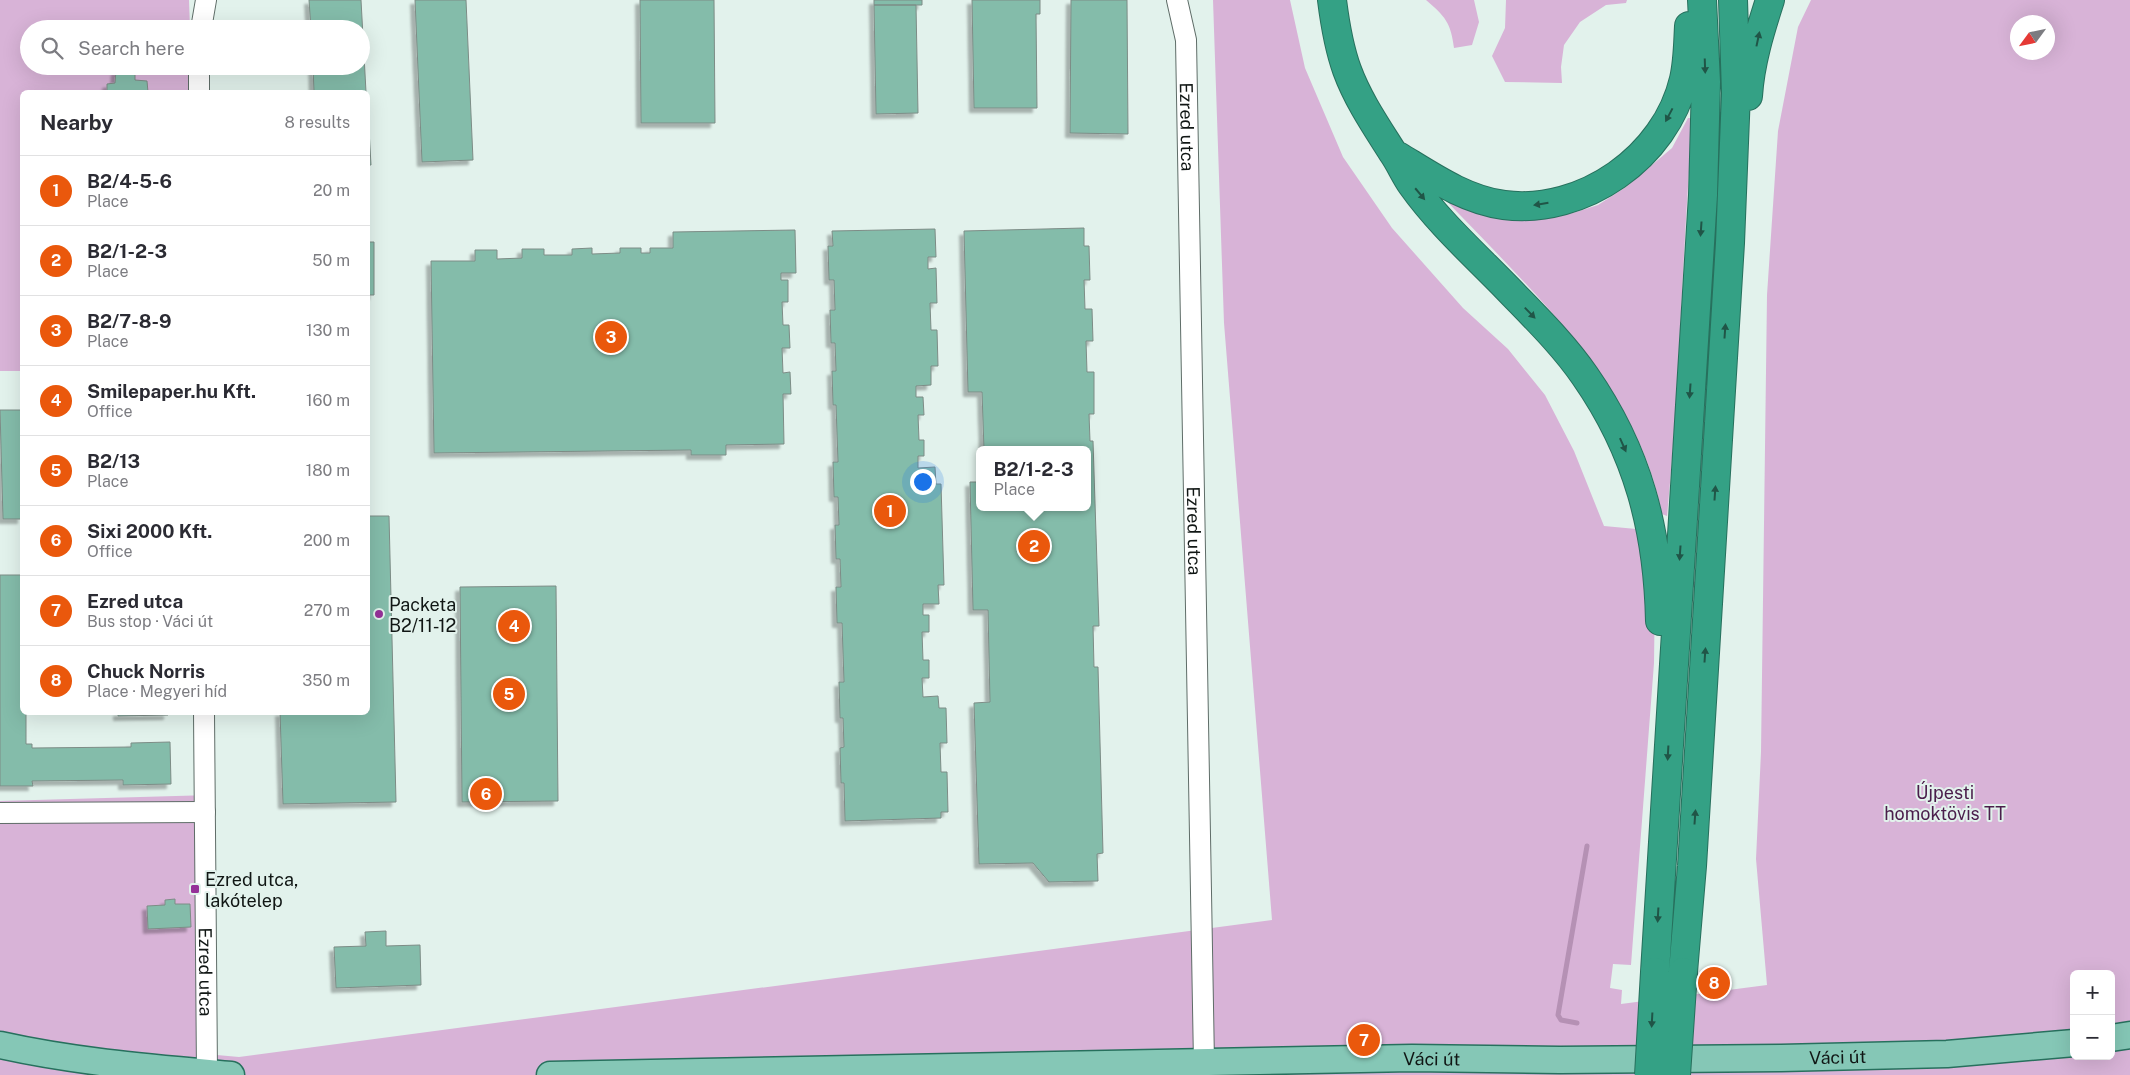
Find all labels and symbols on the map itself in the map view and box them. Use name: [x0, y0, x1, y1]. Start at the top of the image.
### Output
north arrow: [2010, 15, 2055, 60]
one-way arrow: [1755, 31, 1763, 47]
one-way arrow: [1701, 58, 1709, 74]
street label: Ezred utca: [1176, 82, 1199, 172]
one-way arrow: [1665, 108, 1673, 123]
one-way arrow: [1414, 187, 1426, 199]
one-way arrow: [1533, 200, 1549, 208]
one-way arrow: [1696, 221, 1704, 237]
one-way arrow: [1524, 307, 1536, 319]
pin: 3: [595, 318, 627, 356]
one-way arrow: [1722, 323, 1730, 339]
one-way arrow: [1686, 383, 1694, 399]
one-way arrow: [1620, 438, 1628, 452]
your location: [910, 469, 936, 495]
one-way arrow: [1712, 485, 1720, 501]
street label: Ezred utca: [1183, 486, 1206, 576]
pin: 1: [874, 492, 906, 530]
pin: 2: [1018, 527, 1050, 565]
one-way arrow: [1676, 545, 1684, 561]
place label: Packeta B2/11-12: [389, 594, 456, 636]
pin: 4: [498, 607, 530, 645]
marker: Packeta B2/11-12: [373, 608, 385, 620]
one-way arrow: [1702, 647, 1710, 663]
pin: 5: [493, 675, 525, 713]
one-way arrow: [1663, 745, 1671, 761]
pin: 6: [470, 775, 502, 813]
park label: Újpesti homoktövis TT: [1884, 781, 2006, 824]
one-way arrow: [1692, 809, 1700, 825]
place label: Ezred utca, lakótelep: [205, 869, 298, 911]
marker: Ezred utca, lakótelep: [189, 883, 201, 895]
one-way arrow: [1654, 907, 1662, 923]
street label: Ezred utca: [195, 927, 217, 1017]
pin: 8: [1698, 964, 1730, 1002]
one-way arrow: [1647, 1013, 1655, 1029]
pin: 7: [1348, 1021, 1380, 1059]
street label: Váci út: [1809, 1045, 1867, 1068]
street label: Váci út: [1403, 1047, 1461, 1069]

